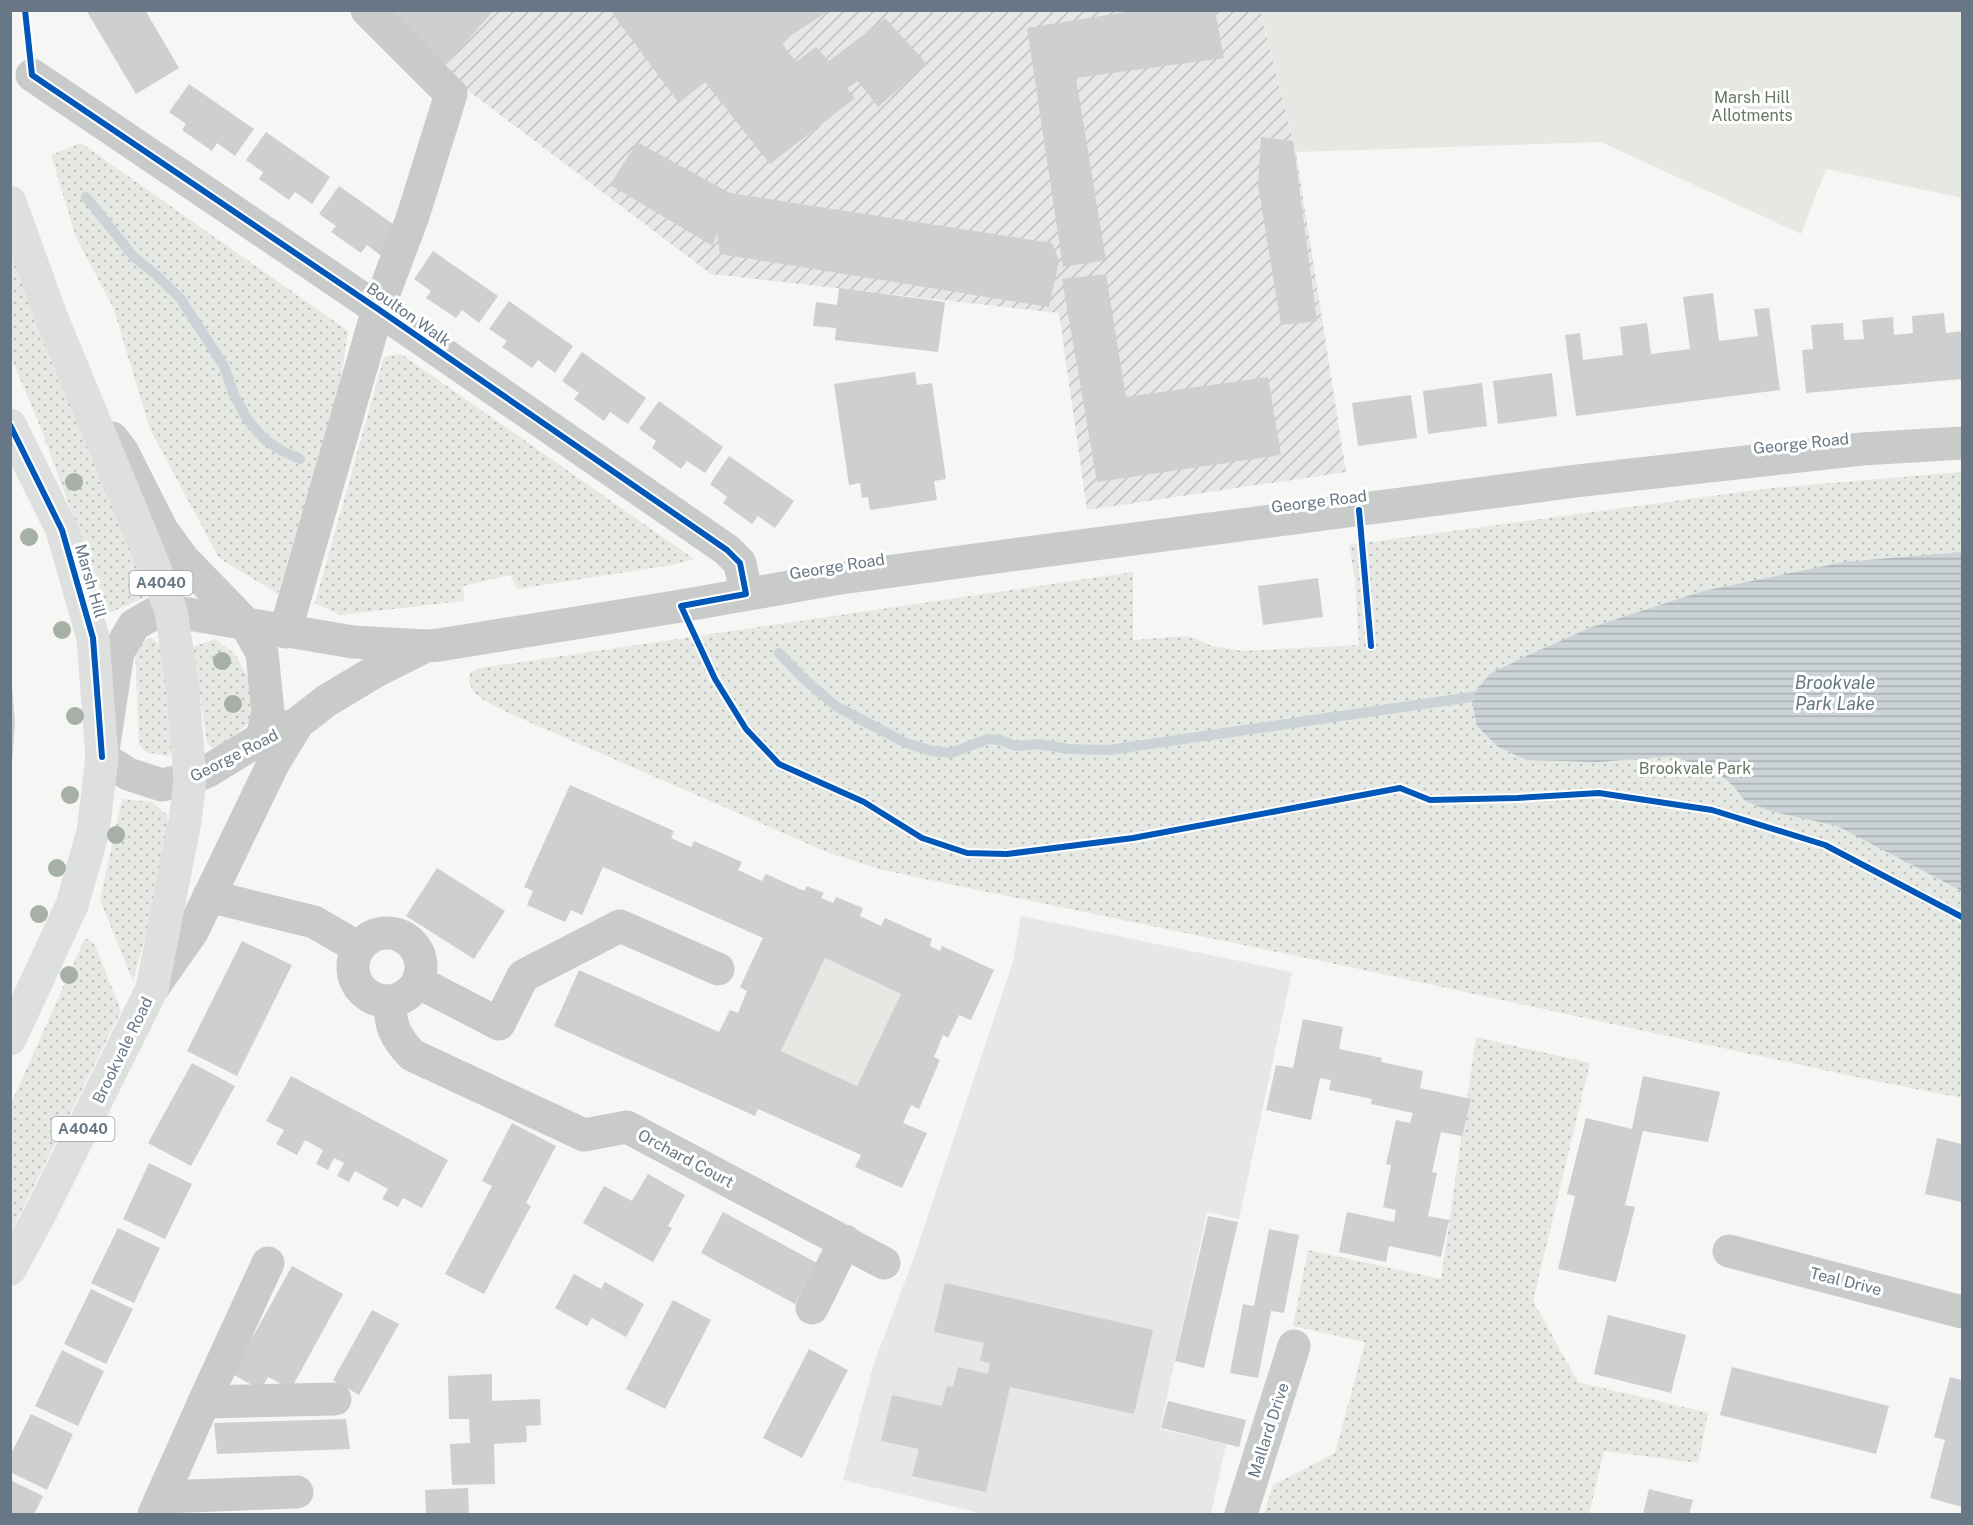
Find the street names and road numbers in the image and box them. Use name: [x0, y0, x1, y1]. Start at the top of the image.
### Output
street label: Boulton Walk: [363, 278, 454, 350]
street label: George Road: [1752, 429, 1850, 458]
street label: George Road: [1270, 486, 1368, 517]
street label: Marsh Hill: [71, 542, 110, 621]
street label: George Road: [788, 550, 886, 583]
road number: A4040: [130, 571, 192, 595]
street label: George Road: [187, 725, 281, 786]
street label: Brookvale Road: [88, 994, 156, 1107]
road number: A4040: [52, 1117, 115, 1141]
street label: Orchard Court: [635, 1125, 737, 1192]
street label: Teal Drive: [1808, 1263, 1884, 1300]
street label: Mallard Drive: [1244, 1380, 1293, 1480]

